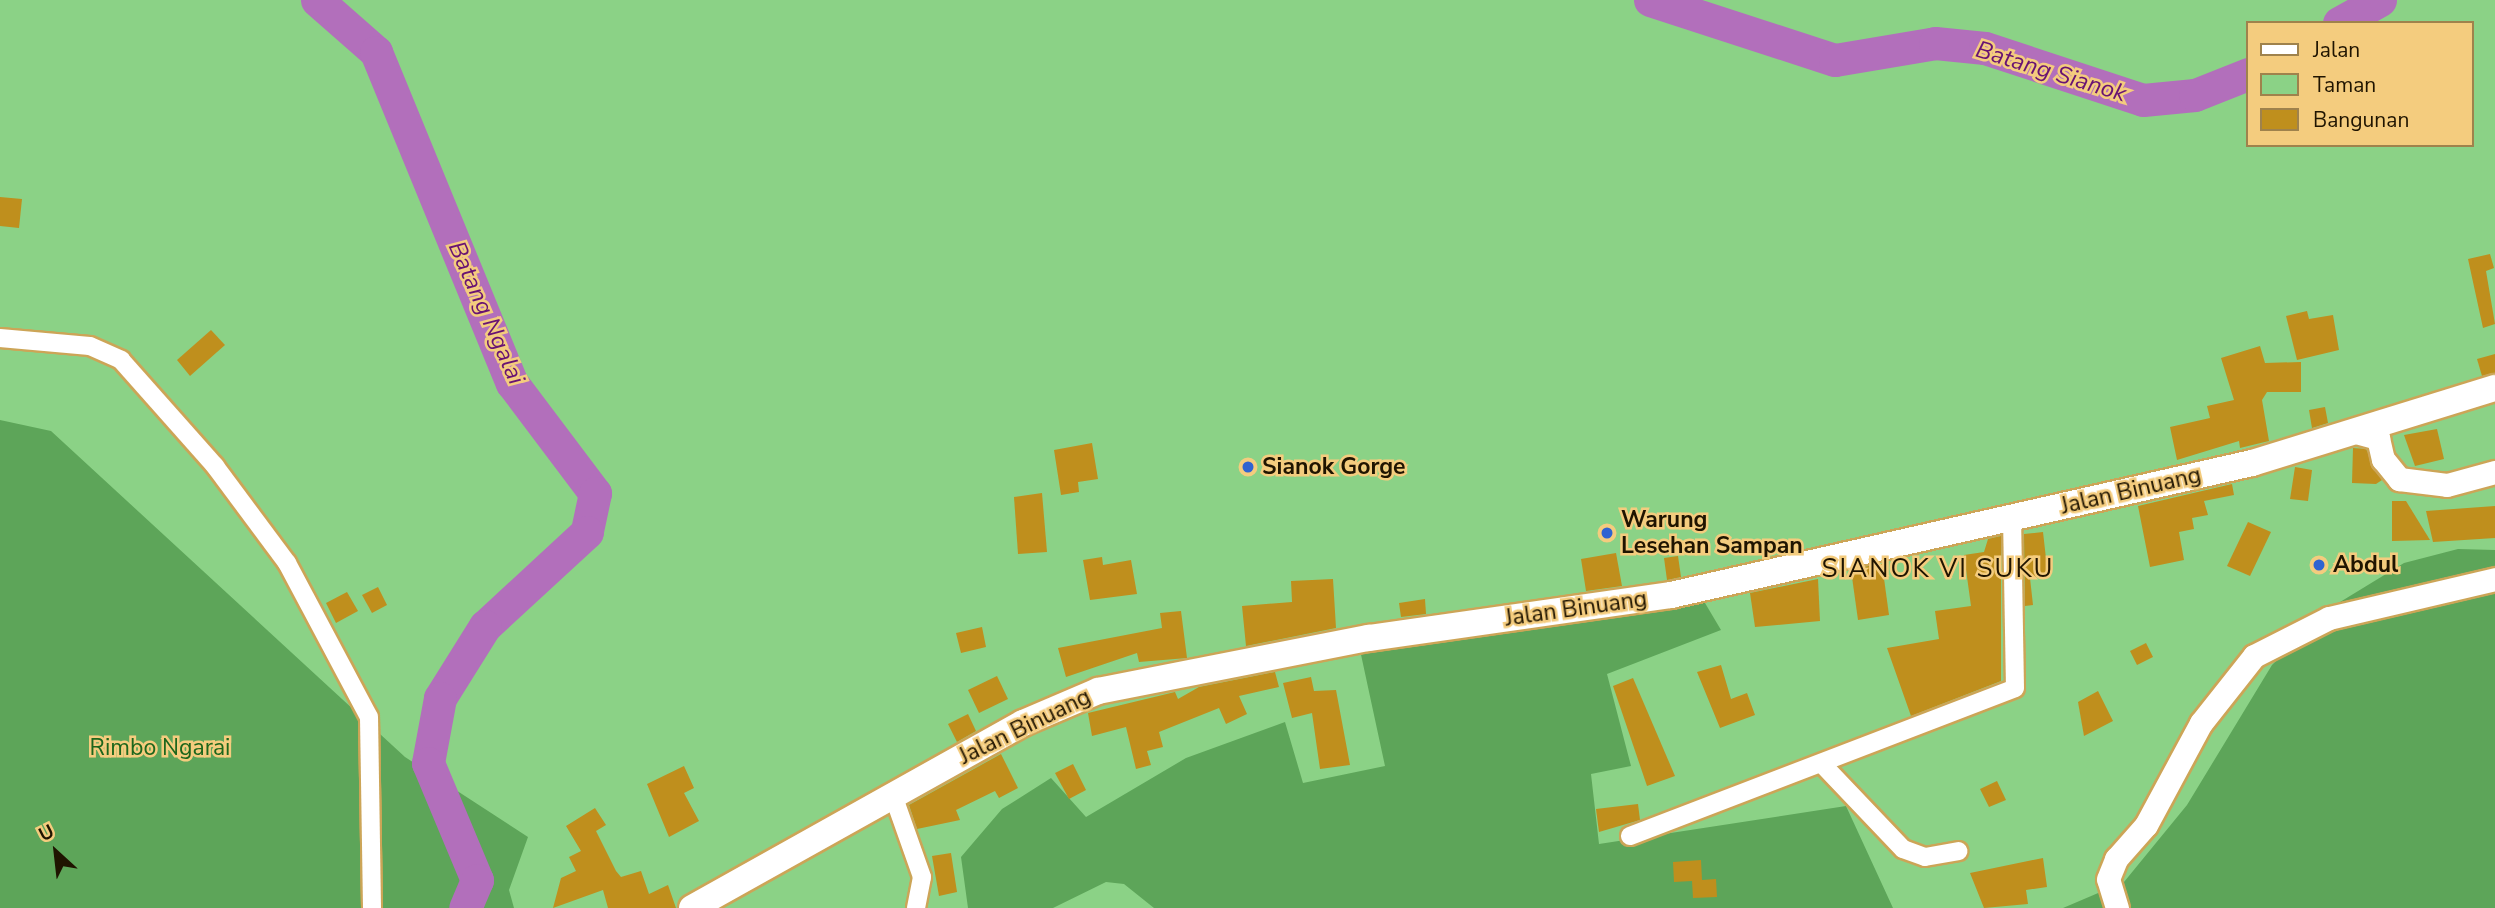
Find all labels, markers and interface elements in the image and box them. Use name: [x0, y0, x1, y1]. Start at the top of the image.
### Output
legend: [2246, 21, 2474, 147]
water label: Batang Sianok: [1972, 35, 2130, 109]
text: Jalan: [2313, 36, 2360, 64]
text: Taman: [2313, 71, 2376, 99]
text: Bangunan: [2313, 106, 2409, 134]
water label: Batang Ngalai: [442, 237, 530, 389]
place label: Sianok Gorge: [1262, 453, 1406, 481]
marker: Sianok Gorge: [1240, 459, 1256, 475]
street label: Jalan Binuang: [2058, 461, 2204, 521]
place label: Warung Lesehan Sampan: [1621, 506, 1803, 560]
marker: Warung Lesehan Sampan: [1599, 525, 1615, 541]
place label: Abdul: [2333, 551, 2398, 579]
district label: SIANOK VI SUKU: [1823, 553, 2053, 585]
marker: Abdul: [2311, 557, 2327, 573]
street label: Jalan Binuang: [1503, 585, 1649, 633]
street label: Jalan Binuang: [955, 683, 1095, 771]
park label: Rimbo Ngarai: [90, 734, 230, 762]
north arrow: [21, 817, 91, 887]
text: U: [34, 819, 59, 848]

